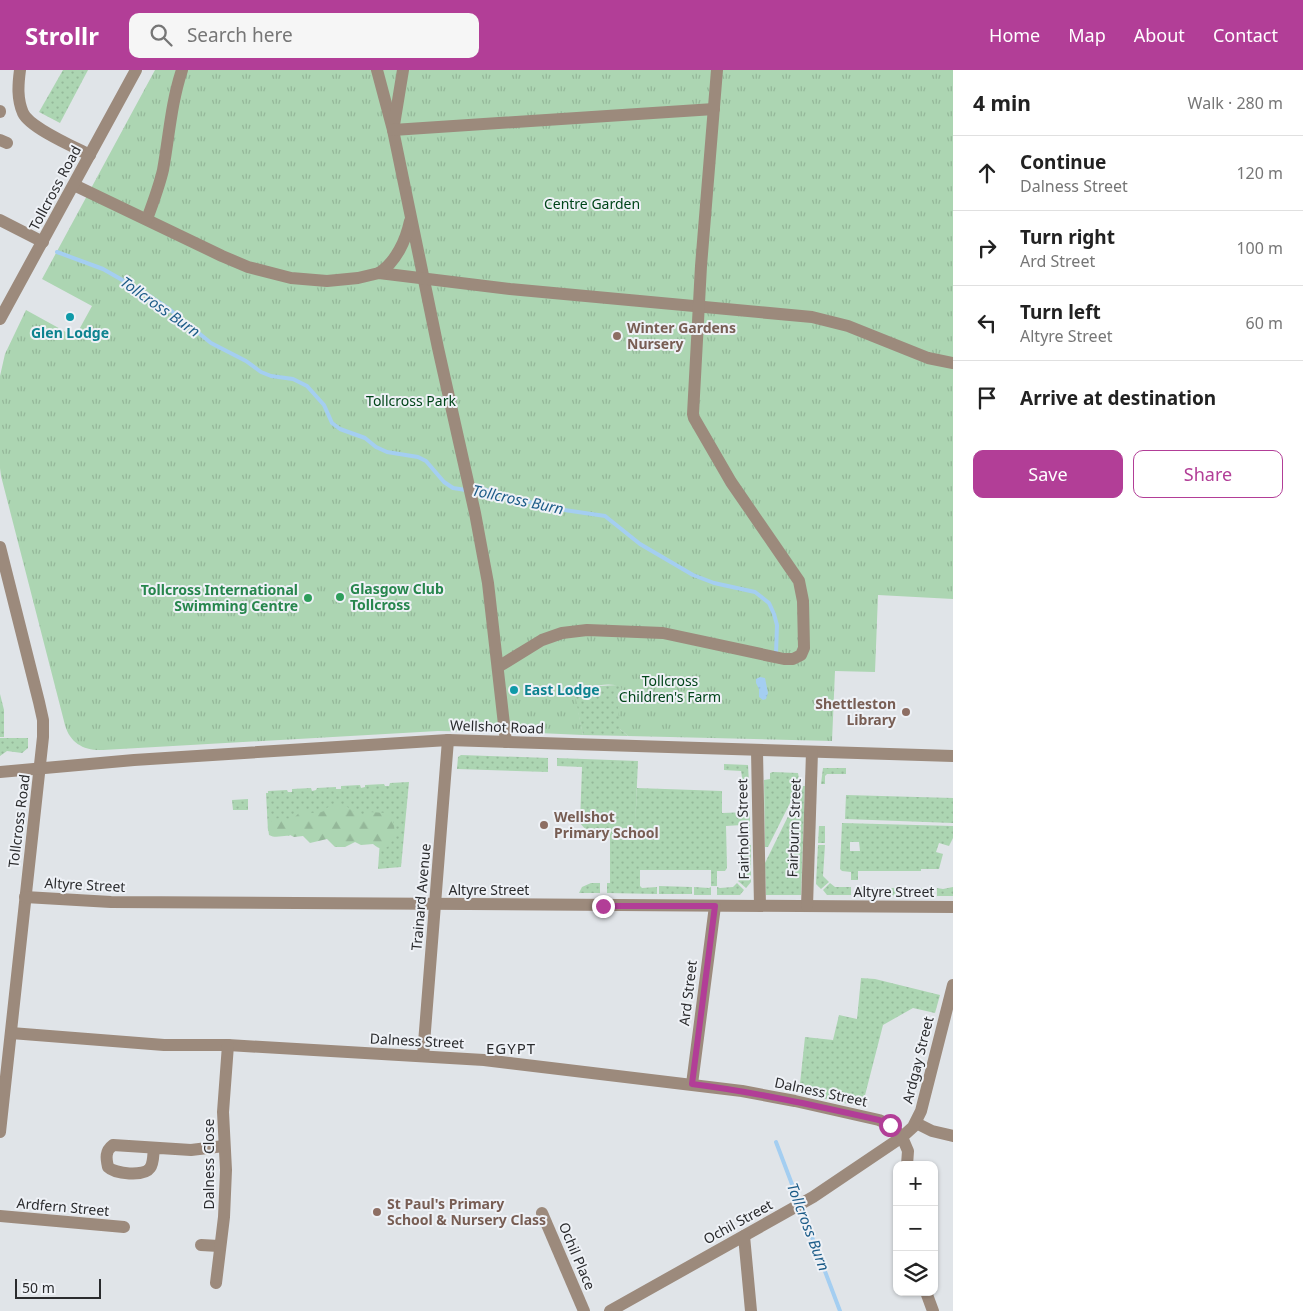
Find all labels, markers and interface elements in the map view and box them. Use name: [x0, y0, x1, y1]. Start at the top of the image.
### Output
search box: [129, 13, 479, 58]
text: Strollr: [25, 19, 99, 52]
icon: search: [147, 21, 175, 49]
text: Search here: [187, 22, 293, 48]
text: Home: [989, 23, 1040, 47]
text: Map: [1068, 23, 1106, 47]
text: About: [1134, 23, 1185, 47]
text: Contact: [1213, 23, 1278, 47]
text: 4 min: [973, 89, 1031, 117]
text: Walk · 280 m: [1188, 92, 1283, 114]
street label: Tollcross Road: [24, 142, 85, 234]
text: Continue: [1020, 149, 1106, 175]
icon: ahead: [973, 159, 1001, 187]
text: 120 m: [1236, 162, 1283, 184]
text: Dalness Street: [1020, 175, 1128, 197]
park label: Centre Garden: [544, 194, 640, 213]
text: Turn right: [1020, 224, 1115, 250]
icon: right: [973, 234, 1001, 262]
text: 100 m: [1236, 237, 1283, 259]
text: Ard Street: [1020, 250, 1095, 272]
water label: Tollcross Burn: [117, 271, 204, 341]
text: Turn left: [1020, 299, 1101, 325]
icon: left: [973, 309, 1001, 337]
marker: Glen Lodge: [64, 311, 76, 323]
text: 60 m: [1246, 312, 1283, 334]
place label: Winter Gardens Nursery: [627, 318, 736, 353]
place label: Glen Lodge: [31, 323, 109, 342]
text: Altyre Street: [1020, 325, 1112, 347]
marker: Winter Gardens Nursery: [611, 330, 623, 342]
icon: arrive: [973, 384, 1001, 412]
text: Arrive at destination: [1020, 385, 1216, 411]
park label: Tollcross Park: [366, 391, 456, 410]
button: Save: [973, 450, 1123, 498]
button: Share: [1133, 450, 1283, 498]
water label: Tollcross Burn: [471, 480, 566, 518]
place label: Glasgow Club Tollcross: [350, 579, 444, 614]
place label: Tollcross International Swimming Centre: [141, 580, 298, 615]
marker: Glasgow Club Tollcross: [334, 591, 346, 603]
marker: Tollcross International Swimming Centre: [302, 592, 314, 604]
park label: Tollcross Children's Farm: [619, 671, 721, 706]
place label: East Lodge: [524, 680, 600, 699]
marker: East Lodge: [508, 684, 520, 696]
place label: Shettleston Library: [815, 694, 896, 729]
marker: Shettleston Library: [900, 706, 912, 718]
street label: Wellshot Road: [450, 715, 544, 738]
street label: Tollcross Road: [3, 773, 34, 869]
street label: Fairholm Street: [732, 778, 753, 880]
street label: Fairburn Street: [782, 778, 805, 878]
place label: Wellshot Primary School: [554, 807, 659, 842]
marker: Wellshot Primary School: [538, 819, 550, 831]
street label: Trainard Avenue: [406, 843, 435, 951]
street label: Altyre Street: [44, 873, 126, 896]
street label: Altyre Street: [449, 880, 529, 899]
street label: Altyre Street: [854, 882, 934, 901]
route end: [592, 895, 615, 918]
street label: Ard Street: [674, 959, 701, 1027]
street label: Ardgay Street: [897, 1014, 938, 1106]
street label: Dalness Street: [369, 1029, 465, 1052]
district label: EGYPT: [486, 1038, 536, 1058]
street label: Dalness Street: [773, 1072, 869, 1111]
route start: [879, 1114, 902, 1137]
street label: Dalness Close: [199, 1118, 218, 1209]
map controls: [893, 1161, 938, 1296]
button: +: [893, 1161, 938, 1206]
water label: Tollcross Burn: [783, 1180, 835, 1274]
street label: Ardfern Street: [16, 1193, 110, 1220]
place label: St Paul's Primary School & Nursery Class: [387, 1194, 546, 1229]
street label: Ochil Street: [700, 1195, 776, 1248]
marker: St Paul's Primary School & Nursery Class: [371, 1206, 383, 1218]
button: −: [893, 1206, 938, 1251]
street label: Ochil Place: [555, 1219, 600, 1293]
button: layers: [893, 1251, 938, 1296]
scale bar: [15, 1276, 101, 1299]
text: 50 m: [22, 1278, 55, 1297]

